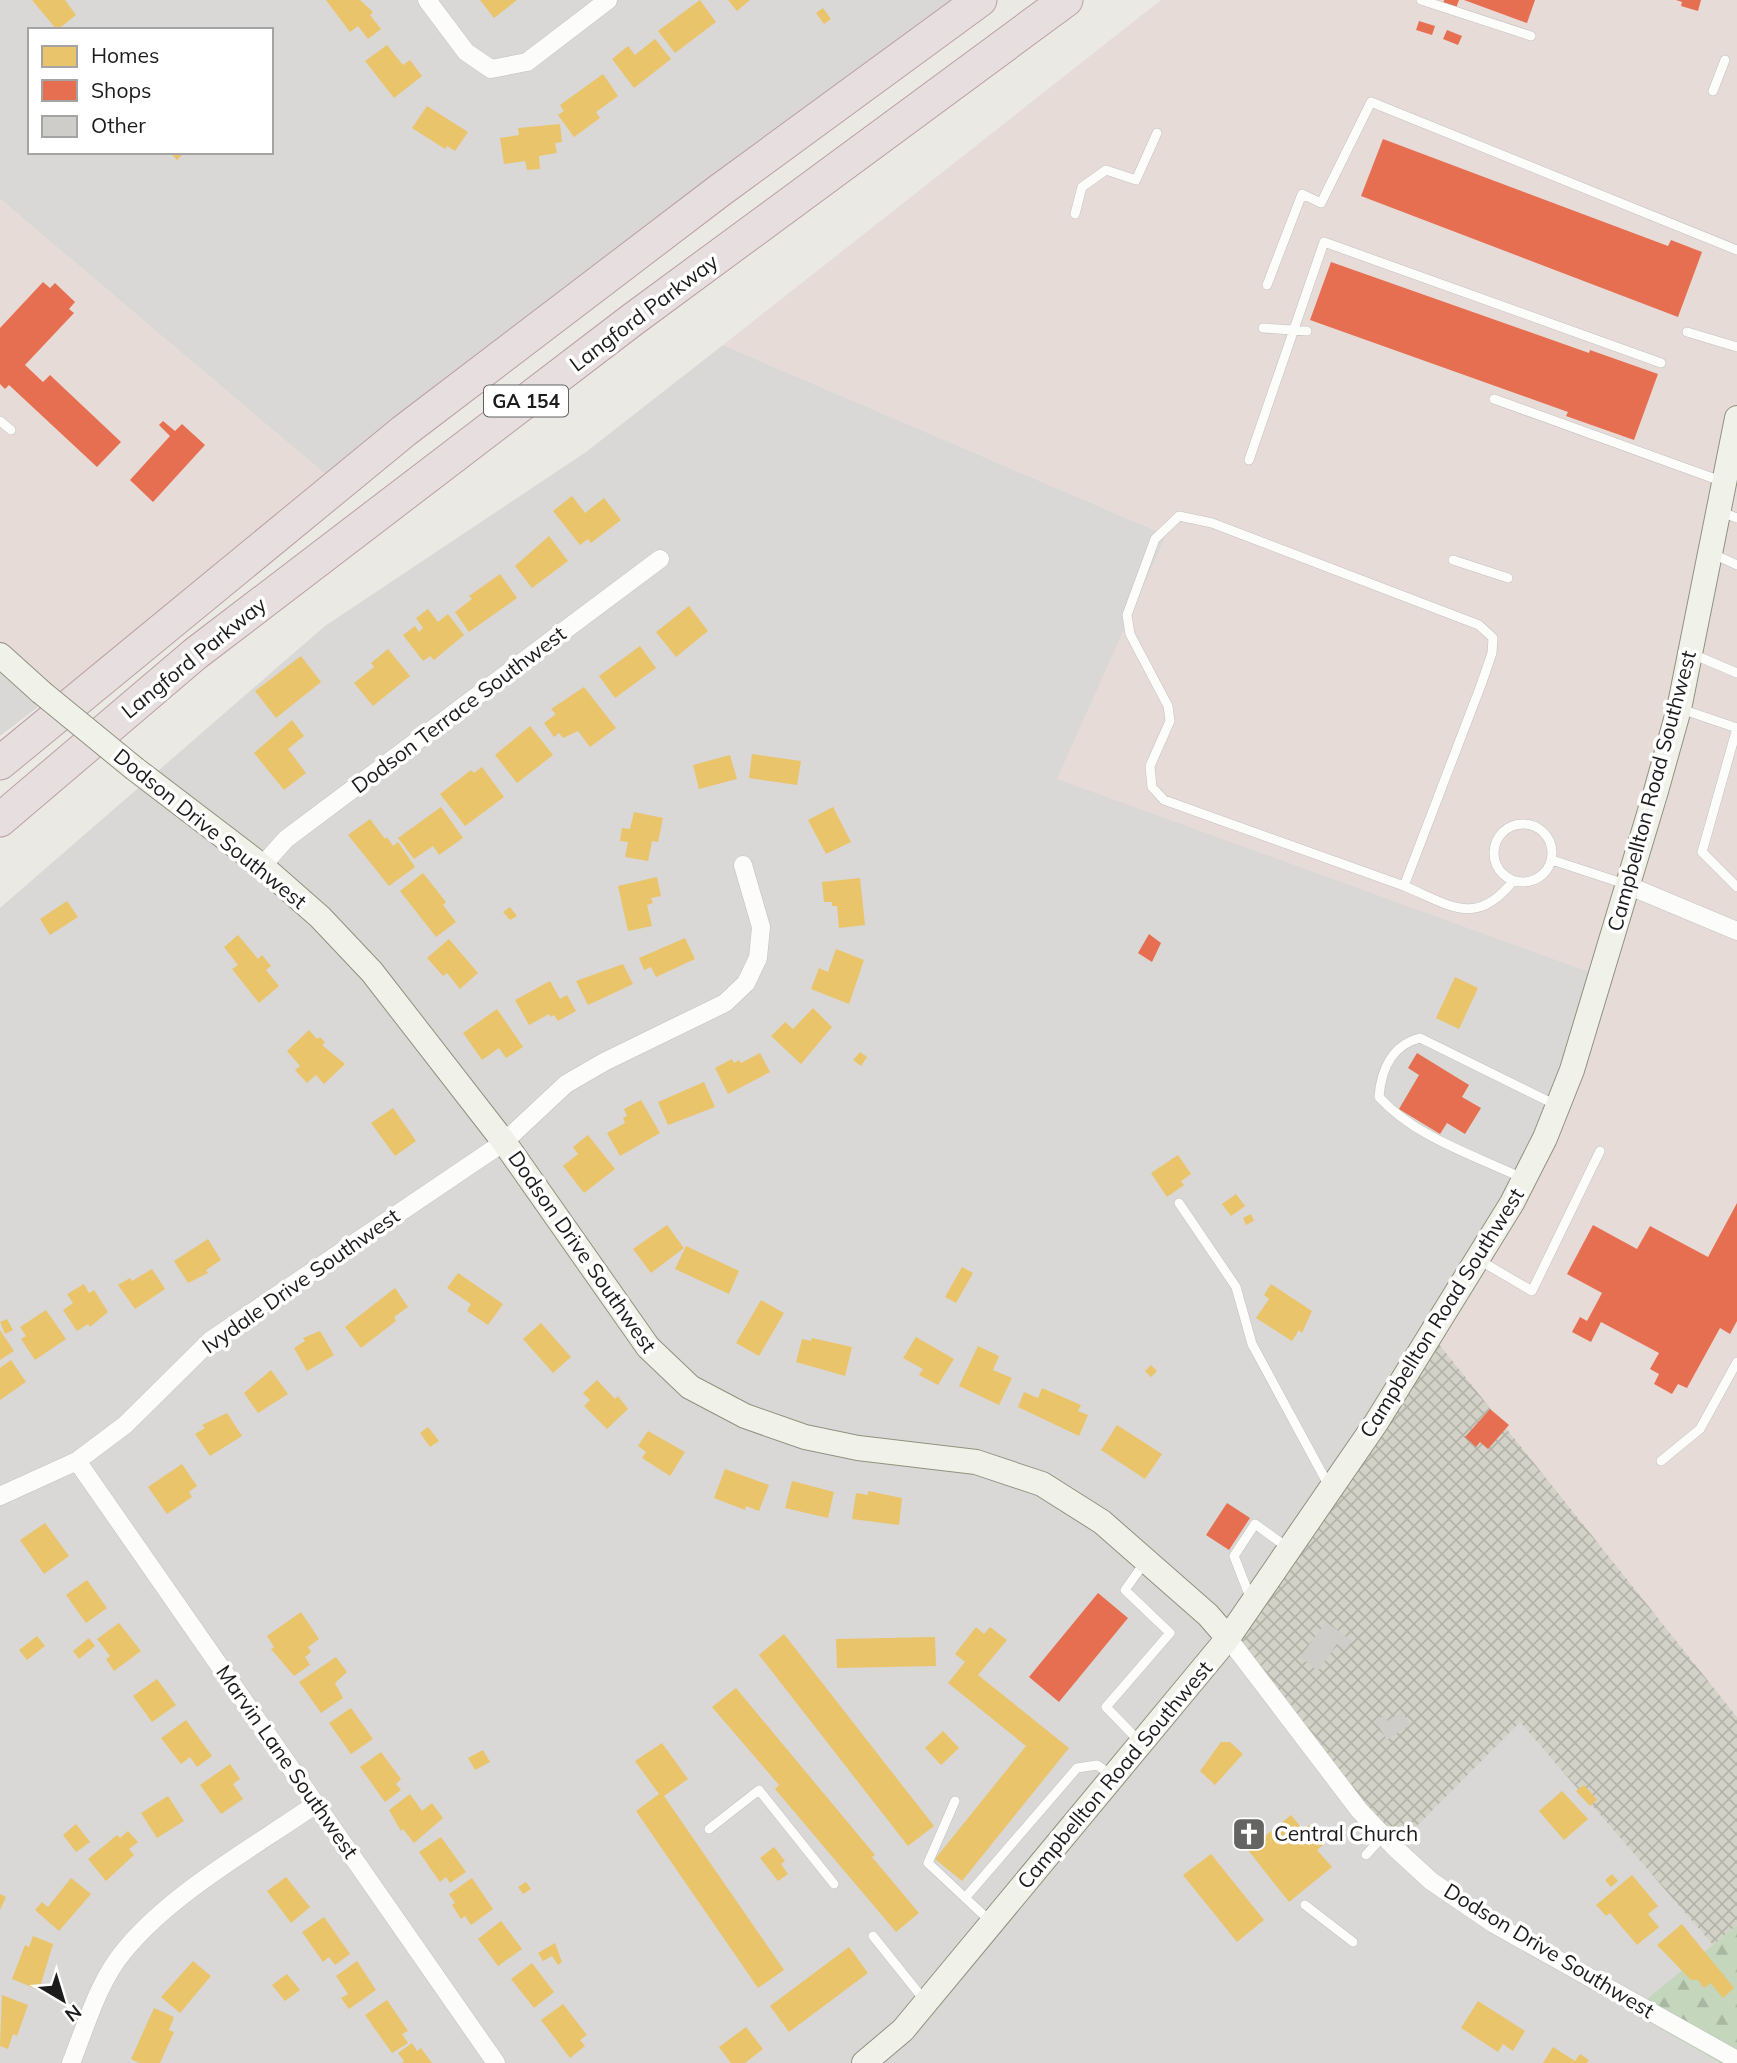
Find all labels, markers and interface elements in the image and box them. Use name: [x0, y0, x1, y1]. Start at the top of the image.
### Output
legend: [28, 28, 273, 154]
text: Homes: [91, 42, 159, 68]
text: Shops: [91, 77, 151, 103]
text: Other: [91, 112, 146, 138]
street label: Langford Parkway: [564, 248, 723, 376]
road number: GA 154: [484, 386, 568, 416]
street label: Langford Parkway: [116, 591, 271, 724]
street label: Dodson Terrace Southwest: [346, 620, 571, 798]
street label: Campbellton Road Southwest: [1601, 648, 1701, 934]
street label: Dodson Drive Southwest: [109, 742, 312, 914]
street label: Dodson Drive Southwest: [503, 1145, 662, 1357]
street label: Campbellton Road Southwest: [1353, 1183, 1529, 1442]
street label: Ivydale Drive Southwest: [197, 1202, 404, 1358]
street label: Campbellton Road Southwest: [1011, 1655, 1217, 1894]
street label: Marvin Lane Southwest: [211, 1660, 364, 1863]
church icon: Central Church: [1230, 1815, 1268, 1853]
place label: Central Church: [1274, 1820, 1418, 1846]
street label: Dodson Drive Southwest: [1440, 1877, 1659, 2023]
north arrow: [28, 1965, 98, 2035]
text: N: [60, 2000, 87, 2027]

